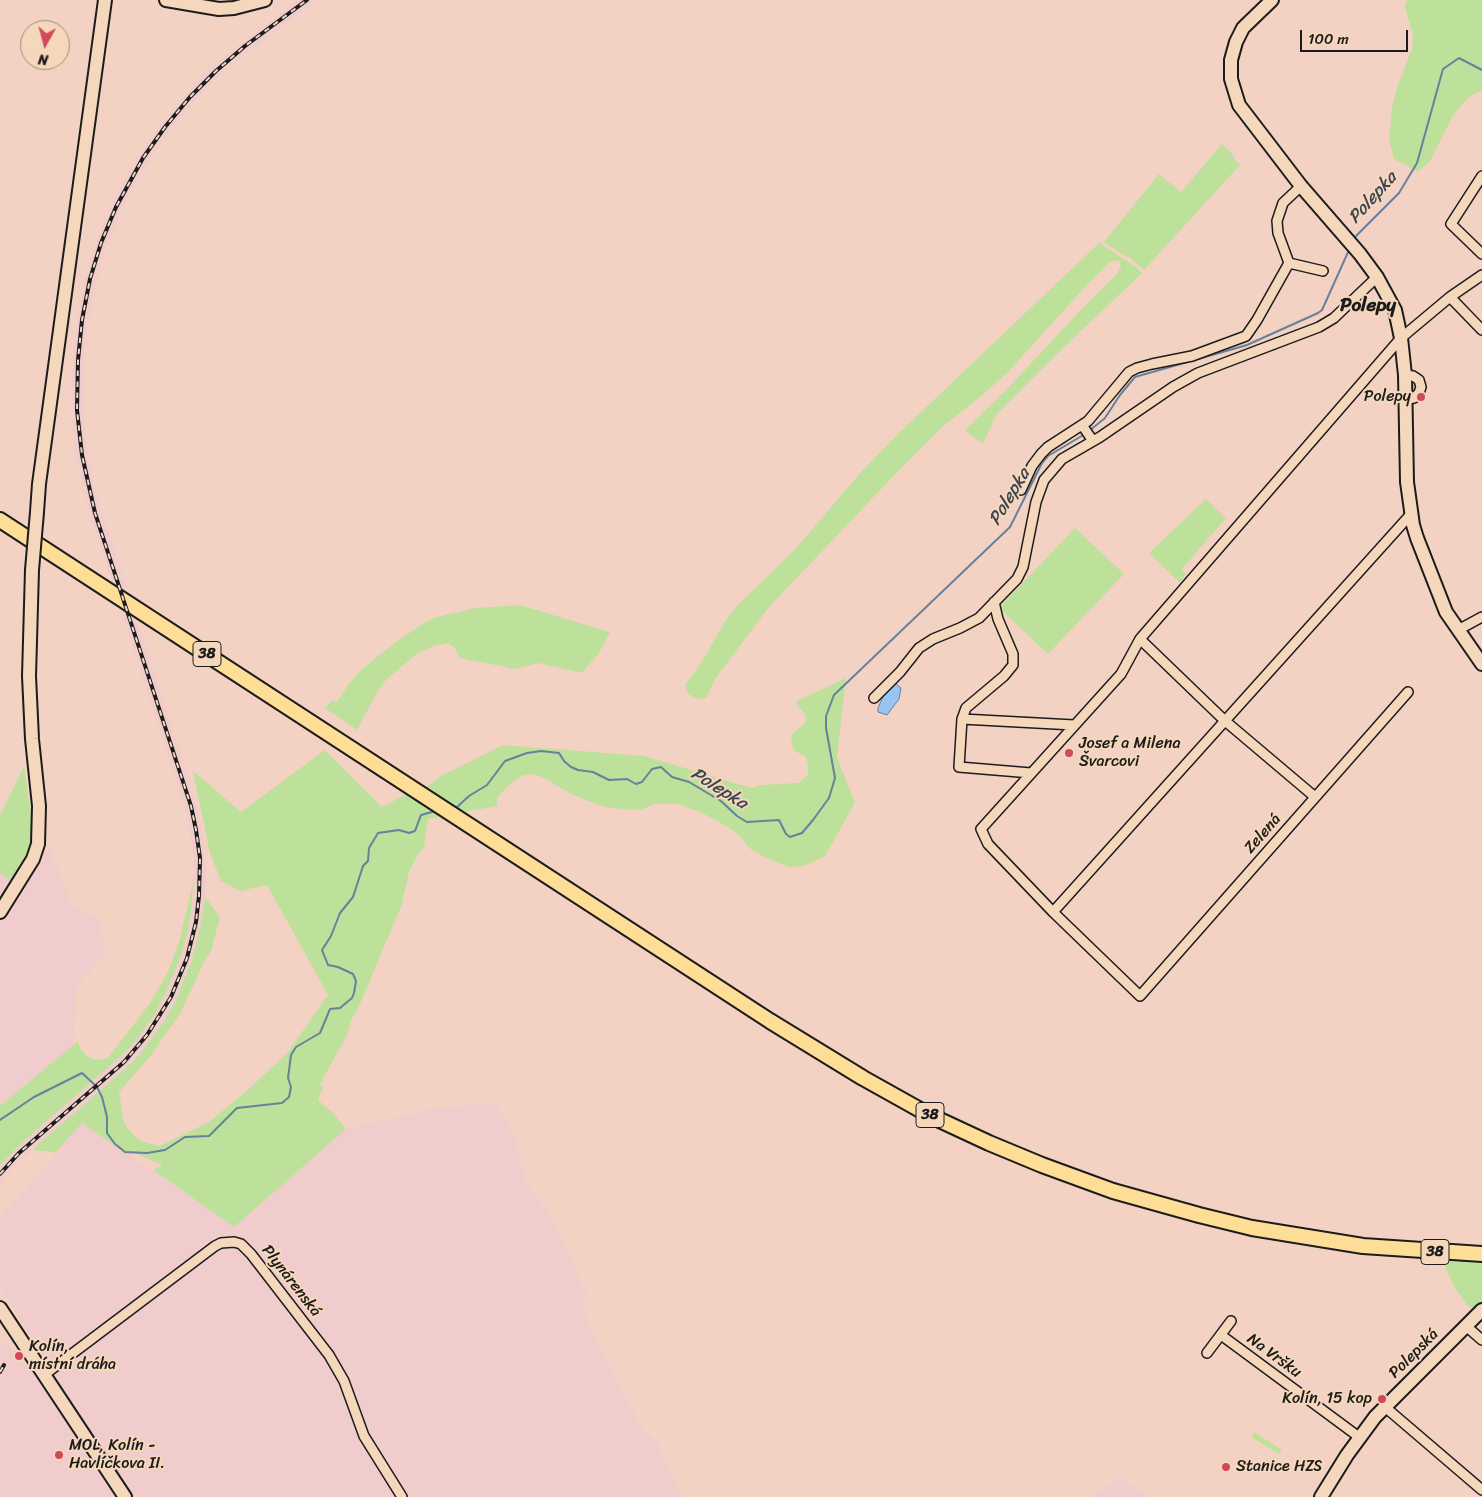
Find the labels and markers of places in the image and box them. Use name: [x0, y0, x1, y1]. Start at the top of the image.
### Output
place label: Polepy: [1364, 387, 1411, 407]
marker: Polepy: [1415, 391, 1427, 403]
place label: Josef a Milena Švarcovi: [1079, 734, 1180, 772]
marker: Josef a Milena Švarcovi: [1063, 747, 1075, 759]
place label: Kolín, místní dráha: [29, 1337, 116, 1375]
marker: Kolín, místní dráha: [13, 1350, 25, 1362]
place label: Kolín, 15 kop: [1282, 1389, 1372, 1409]
marker: Kolín, 15 kop: [1376, 1393, 1388, 1405]
place label: MOL, Kolín - Havlíčkova II.: [69, 1436, 165, 1474]
marker: MOL, Kolín - Havlíčkova II.: [53, 1449, 65, 1461]
place label: Stanice HZS: [1236, 1457, 1322, 1477]
marker: Stanice HZS: [1220, 1461, 1232, 1473]

